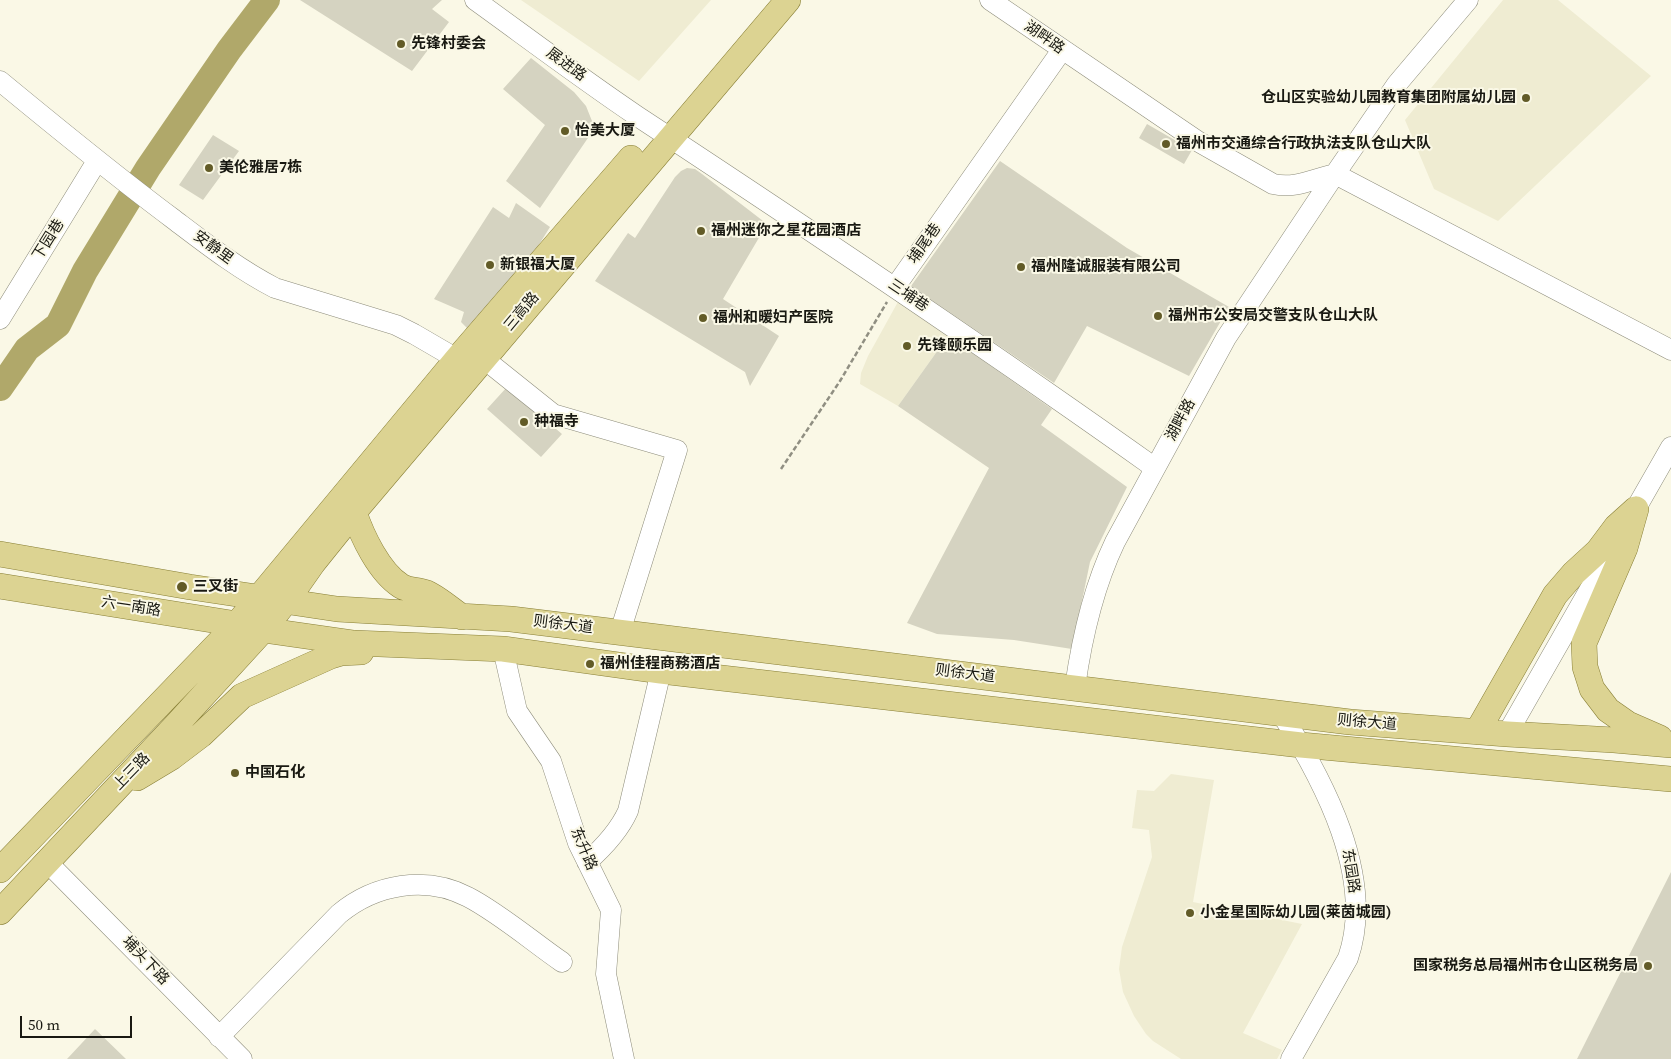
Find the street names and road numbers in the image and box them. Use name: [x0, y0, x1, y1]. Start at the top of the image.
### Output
street label: 湖畔路: [1020, 18, 1068, 58]
street label: 展进路: [543, 44, 589, 86]
street label: 下园巷: [29, 216, 69, 264]
street label: 埔尾巷: [905, 220, 945, 268]
street label: 安静里: [190, 227, 236, 269]
street label: 三埔巷: [884, 276, 932, 316]
street label: 三高路: [501, 289, 543, 335]
street label: 湖畔路: [1162, 396, 1200, 444]
street label: 六一南路: [100, 593, 162, 621]
street label: 则徐大道: [532, 612, 594, 638]
street label: 则徐大道: [934, 661, 996, 687]
street label: 则徐大道: [1336, 711, 1398, 735]
street label: 上三路: [110, 750, 154, 794]
street label: 东升路: [566, 825, 600, 873]
street label: 东园路: [1338, 847, 1362, 895]
street label: 埔头下路: [118, 933, 172, 989]

